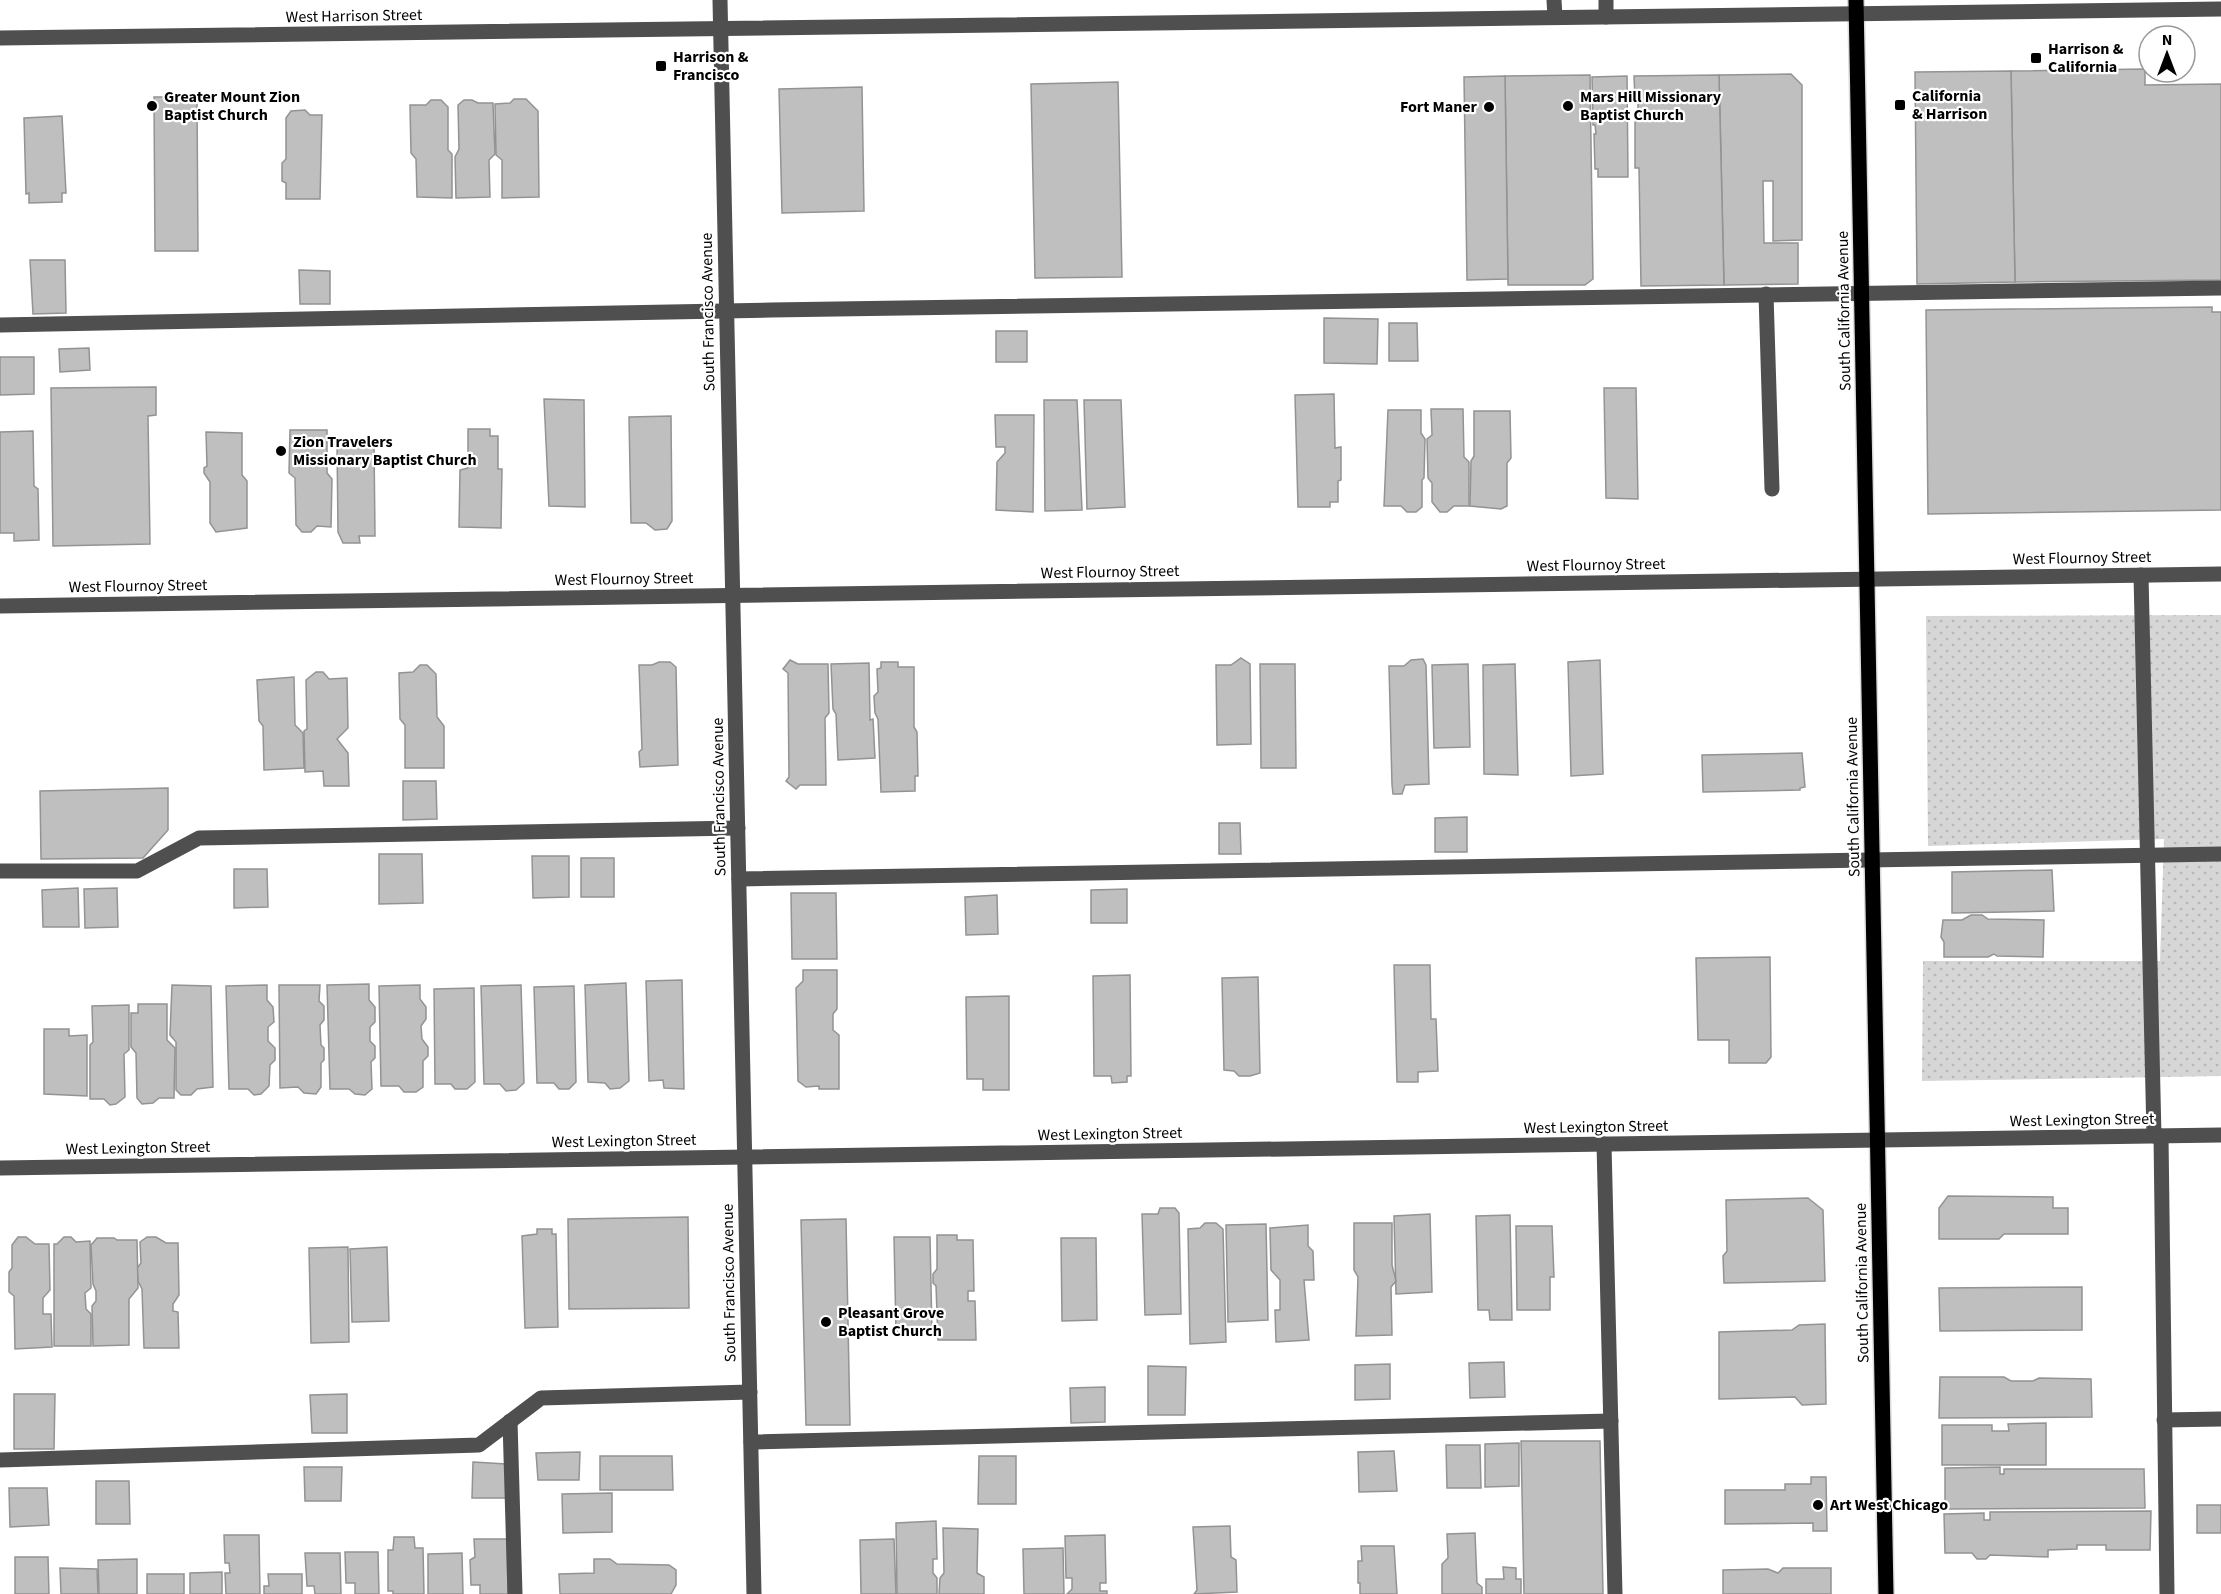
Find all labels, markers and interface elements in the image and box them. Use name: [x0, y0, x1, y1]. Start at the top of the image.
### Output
street label: West Harrison Street: [286, 4, 423, 28]
north arrow: [2137, 24, 2197, 84]
text: N: [2162, 29, 2172, 51]
place label: Harrison & California: [2048, 38, 2124, 78]
place label: Harrison & Francisco: [673, 46, 749, 86]
marker: Harrison & California: [2029, 51, 2043, 65]
marker: Harrison & Francisco: [654, 59, 668, 73]
place label: California & Harrison: [1912, 85, 1987, 125]
place label: Greater Mount Zion Baptist Church: [164, 86, 300, 126]
place label: Mars Hill Missionary Baptist Church: [1580, 86, 1722, 126]
place label: Fort Maner: [1400, 96, 1478, 118]
marker: California & Harrison: [1893, 98, 1907, 112]
marker: Greater Mount Zion Baptist Church: [145, 99, 159, 113]
marker: Mars Hill Missionary Baptist Church: [1561, 99, 1575, 113]
marker: Fort Maner: [1482, 100, 1496, 114]
street label: South California Avenue: [1832, 231, 1856, 391]
street label: South Francisco Avenue: [696, 232, 720, 392]
place label: Zion Travelers Missionary Baptist Church: [293, 431, 477, 471]
marker: Zion Travelers Missionary Baptist Church: [274, 444, 288, 458]
street label: West Flournoy Street: [2013, 546, 2152, 570]
street label: West Flournoy Street: [1527, 553, 1666, 577]
street label: West Flournoy Street: [1041, 560, 1180, 584]
street label: West Flournoy Street: [555, 567, 694, 591]
street label: West Flournoy Street: [69, 574, 208, 598]
street label: South Francisco Avenue: [707, 717, 731, 877]
street label: South California Avenue: [1841, 717, 1865, 877]
street label: West Lexington Street: [2009, 1108, 2155, 1132]
street label: West Lexington Street: [1523, 1115, 1669, 1139]
street label: West Lexington Street: [1037, 1122, 1183, 1146]
street label: West Lexington Street: [551, 1129, 697, 1153]
street label: West Lexington Street: [65, 1136, 211, 1160]
street label: South Francisco Avenue: [717, 1203, 741, 1363]
street label: South California Avenue: [1850, 1203, 1874, 1363]
place label: Pleasant Grove Baptist Church: [838, 1302, 944, 1342]
marker: Pleasant Grove Baptist Church: [819, 1315, 833, 1329]
place label: Art West Chicago: [1829, 1494, 1948, 1516]
marker: Art West Chicago: [1811, 1498, 1825, 1512]

